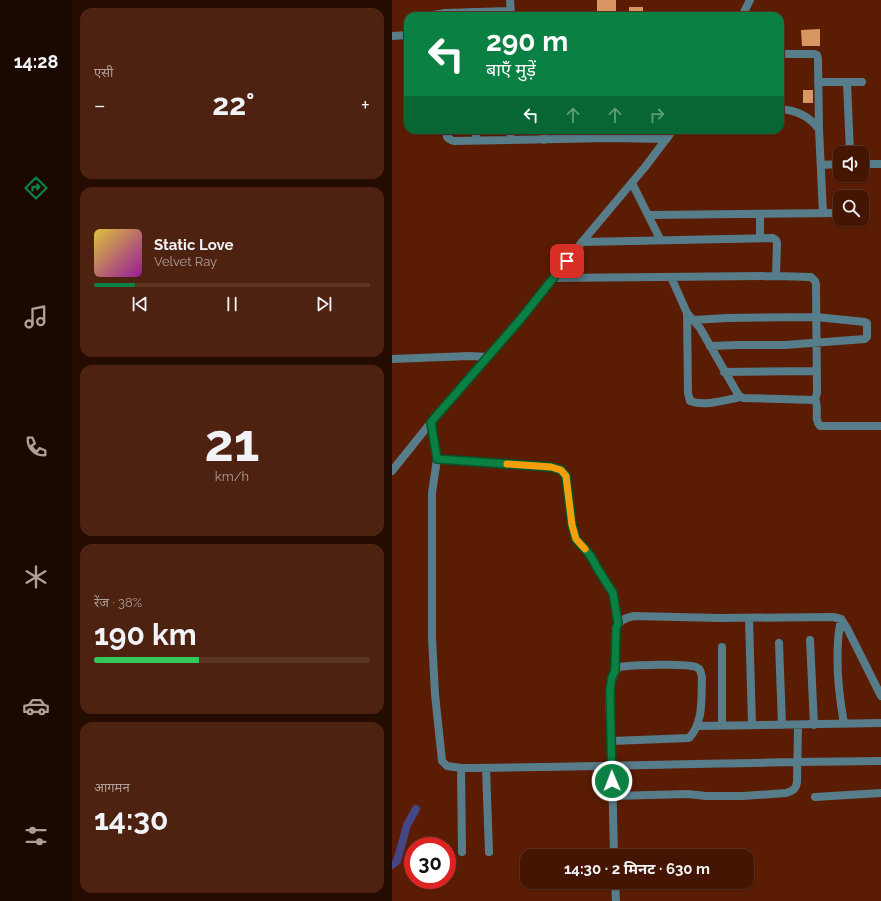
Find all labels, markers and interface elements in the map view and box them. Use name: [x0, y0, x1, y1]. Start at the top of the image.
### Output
text: 290 m: [486, 25, 568, 58]
icon: left: [420, 28, 472, 80]
text: 14:28: [14, 51, 58, 72]
text: बाएँ मुड़ें: [486, 59, 536, 80]
text: एसी: [94, 65, 113, 80]
text: 22°: [212, 87, 254, 122]
text: −: [94, 92, 106, 118]
text: +: [361, 92, 370, 118]
icon: left: [520, 104, 542, 126]
icon: ahead: [562, 104, 584, 126]
icon: ahead: [604, 104, 626, 126]
icon: right: [646, 104, 668, 126]
map controls: [833, 146, 869, 226]
button: sound: [833, 146, 869, 182]
icon: directions: [22, 174, 50, 202]
button: search: [833, 190, 869, 226]
text: Static Love: [154, 236, 233, 254]
pin: [550, 244, 584, 278]
icon: arrive: [556, 250, 578, 272]
text: Velvet Ray: [154, 254, 217, 269]
icon: previous: [129, 293, 151, 315]
icon: pause: [221, 293, 243, 315]
icon: next: [313, 293, 335, 315]
icon: music: [22, 303, 50, 331]
text: 21: [204, 412, 260, 473]
icon: phone: [22, 433, 50, 461]
text: km/h: [215, 469, 249, 484]
icon: climate: [22, 563, 50, 591]
text: रेंज · 38%: [94, 595, 142, 610]
text: 190 km: [94, 617, 197, 652]
icon: car: [22, 692, 50, 720]
position arrow: [591, 760, 633, 802]
text: आगमन: [94, 780, 130, 795]
text: 14:30: [94, 802, 169, 837]
icon: filters: [22, 822, 50, 850]
speed limit sign: 30: [404, 837, 456, 889]
text: 14:30 · 2 मिनट · 630 m: [564, 860, 710, 878]

